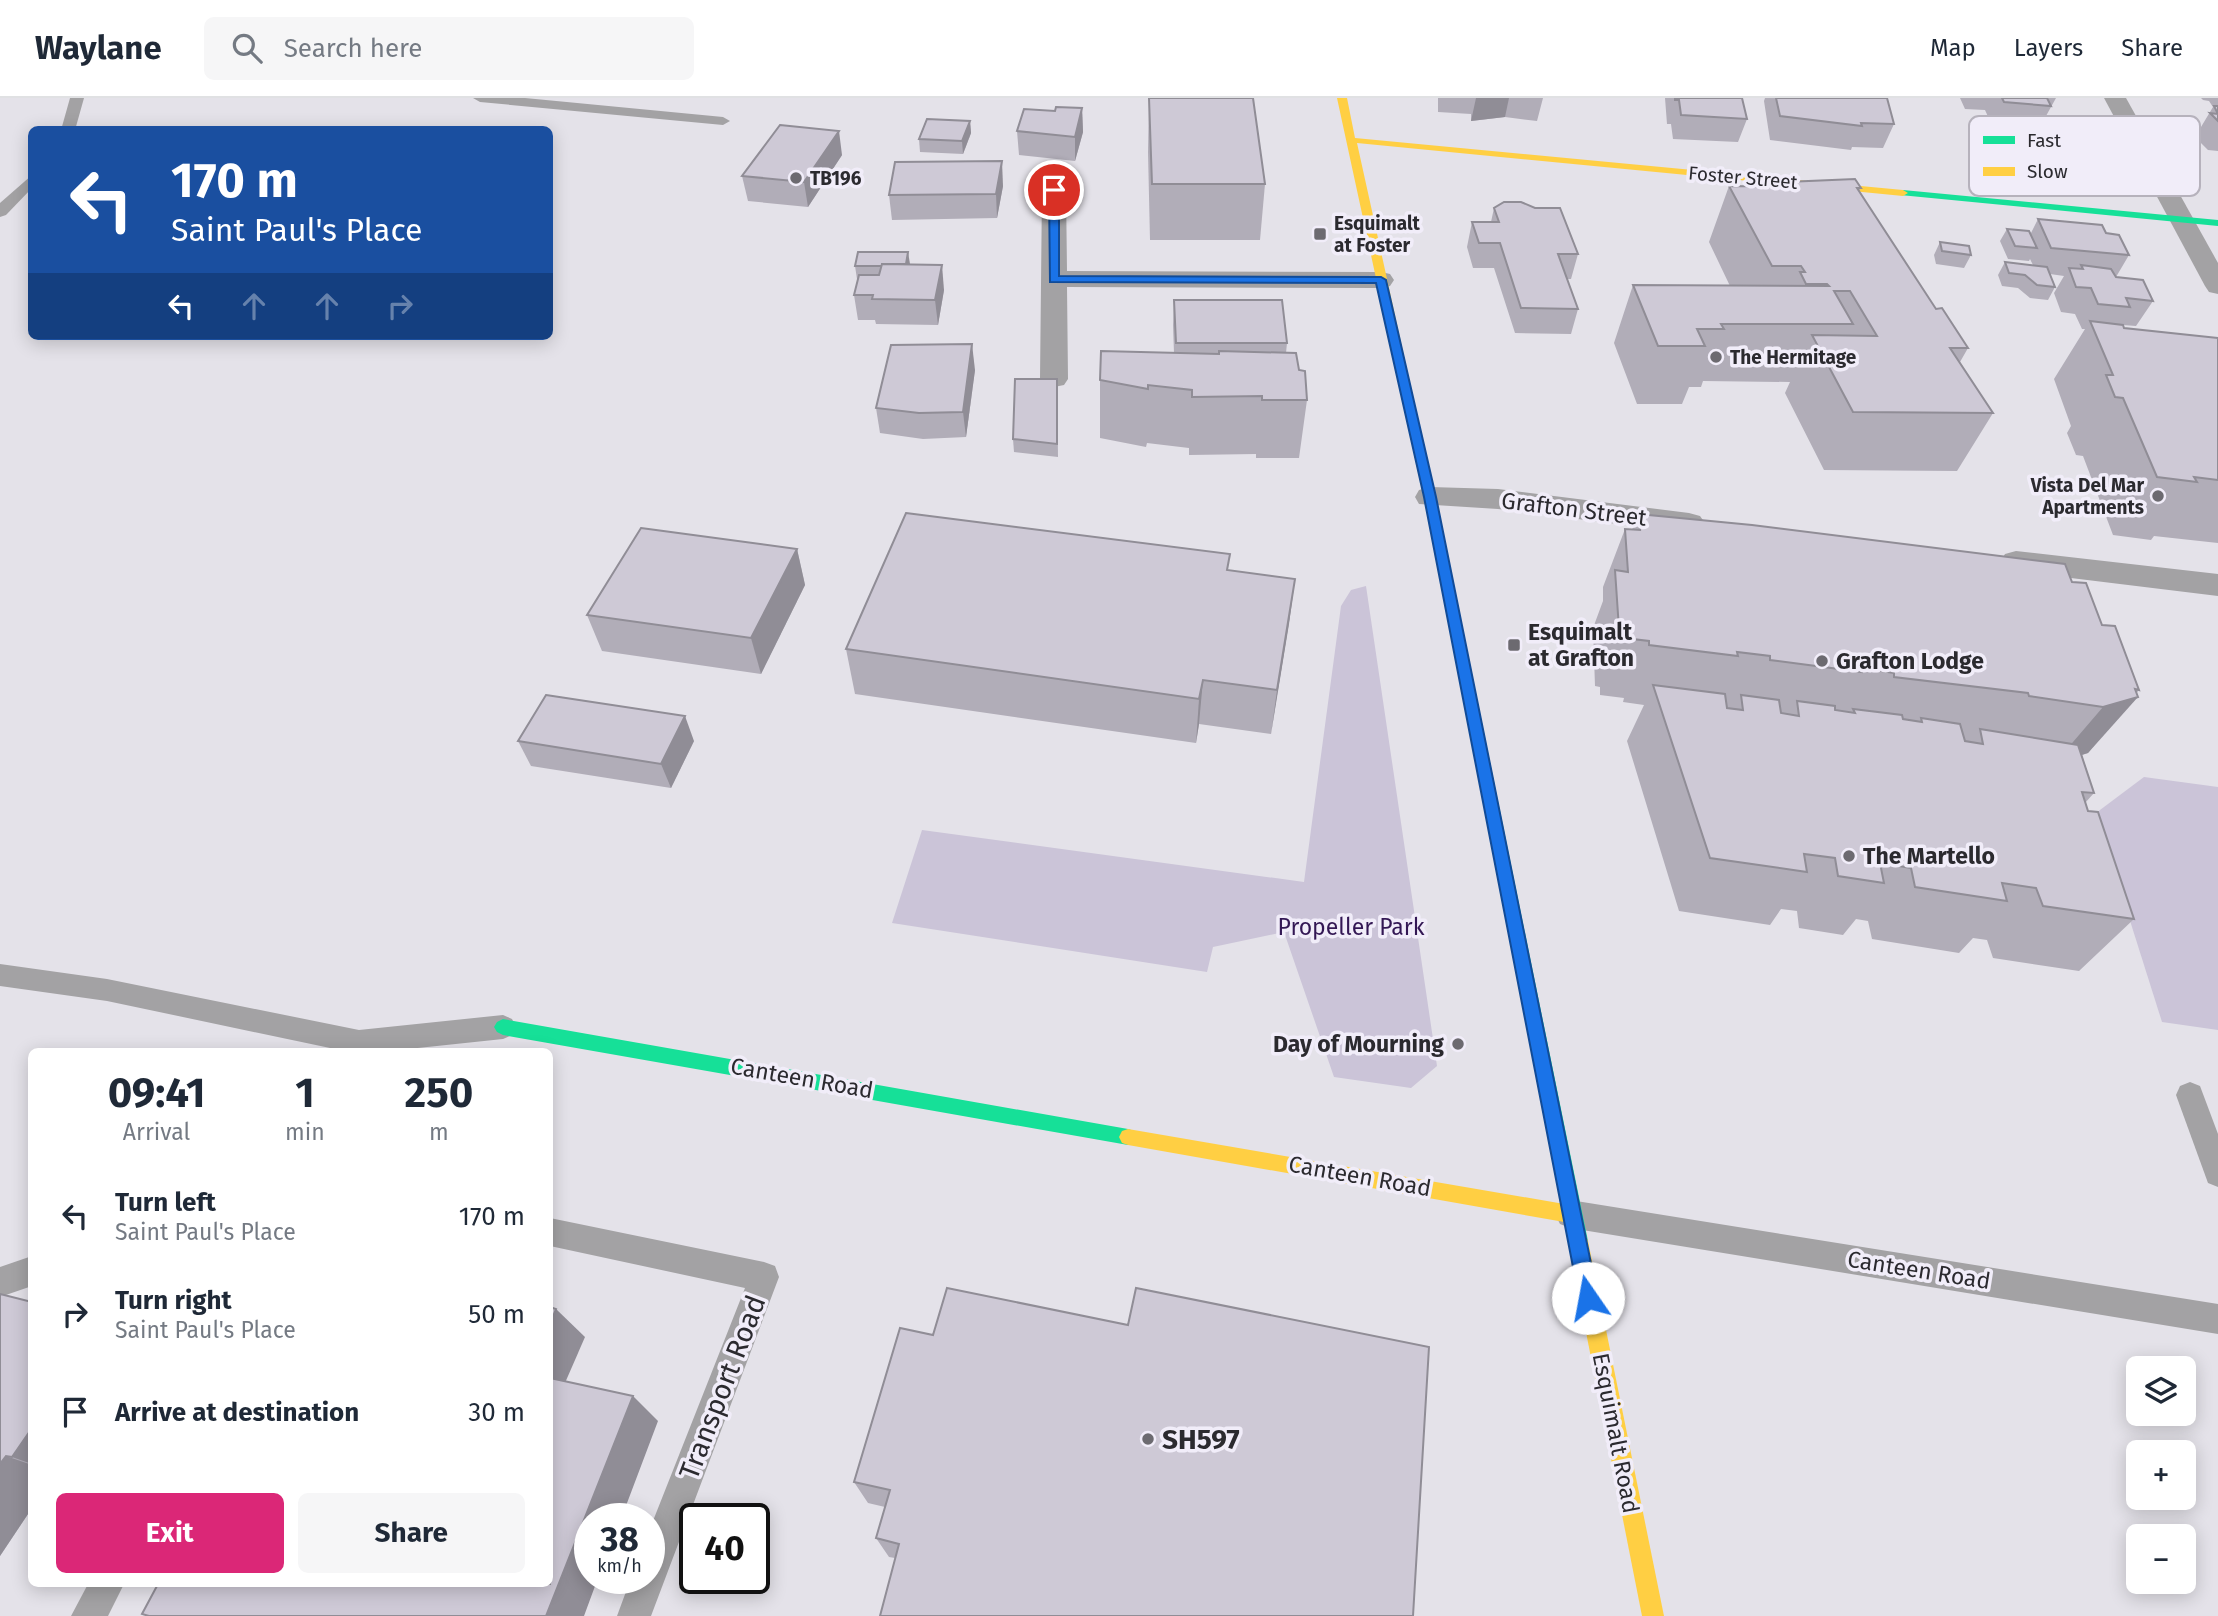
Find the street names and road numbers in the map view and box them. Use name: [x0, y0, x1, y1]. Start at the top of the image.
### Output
street label: Foster Street: [1687, 161, 1799, 194]
street label: Grafton Street: [1500, 486, 1649, 532]
street label: Canteen Road: [729, 1052, 875, 1104]
street label: Canteen Road: [1287, 1150, 1433, 1202]
street label: Canteen Road: [1846, 1245, 1992, 1295]
street label: Transport Road: [672, 1291, 773, 1484]
street label: Esquimalt Road: [1587, 1350, 1645, 1516]

